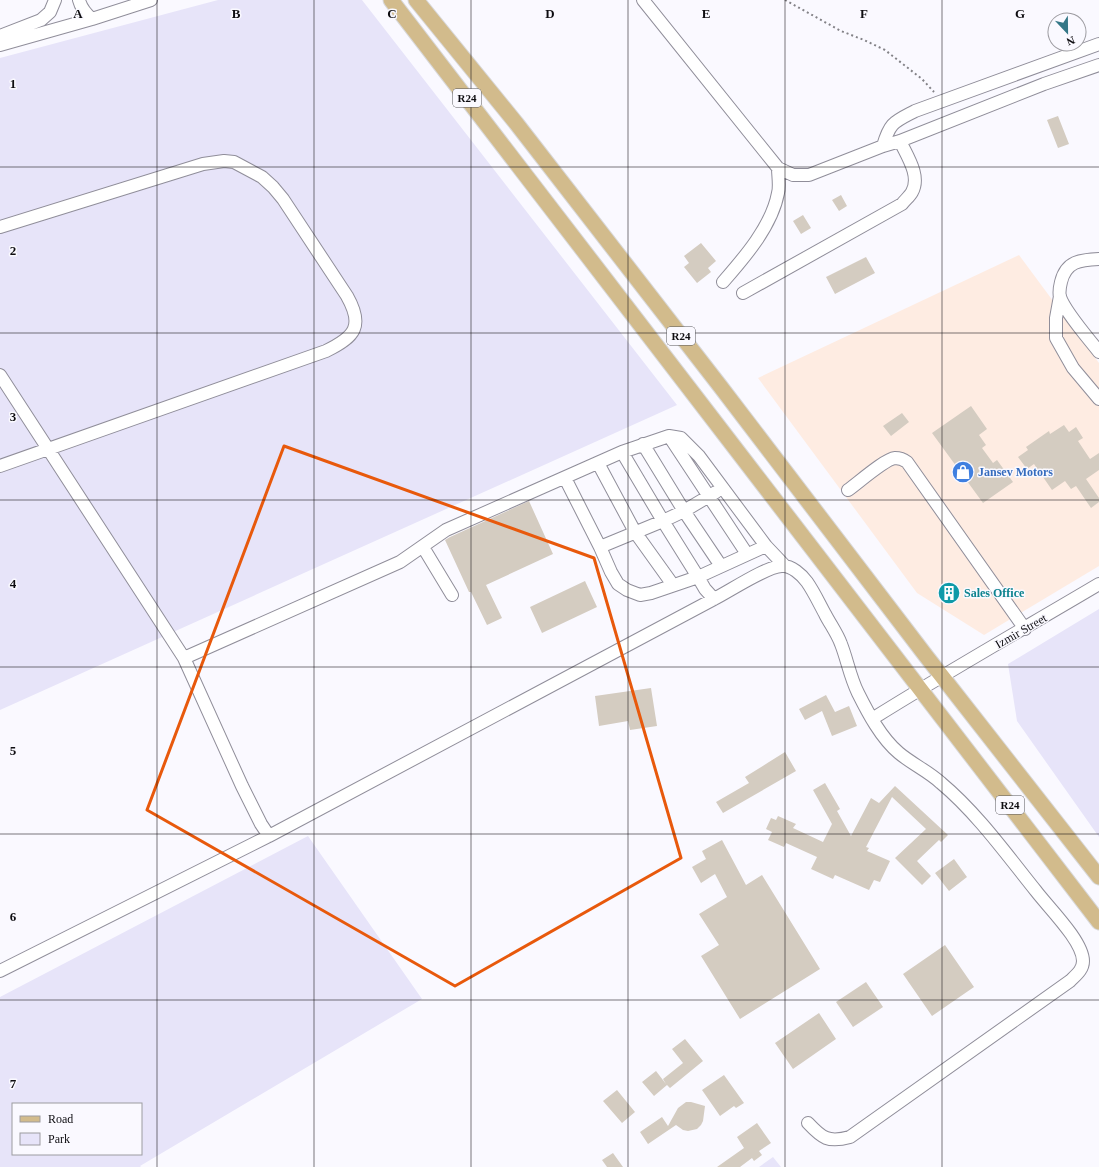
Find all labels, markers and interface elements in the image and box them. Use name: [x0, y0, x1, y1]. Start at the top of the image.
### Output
text: A: [73, 6, 83, 21]
text: B: [232, 6, 241, 21]
text: C: [387, 6, 397, 21]
text: D: [545, 6, 555, 21]
text: E: [702, 6, 710, 21]
text: F: [860, 6, 868, 21]
text: G: [1015, 6, 1025, 21]
north arrow: [1047, 12, 1087, 52]
text: N: [1065, 34, 1077, 48]
text: 1: [10, 76, 16, 91]
road number: R24: [453, 89, 481, 107]
text: 2: [10, 243, 16, 258]
road number: R24: [667, 327, 695, 345]
text: 3: [10, 409, 17, 424]
shop icon: Jansev Motors: [950, 459, 976, 485]
place label: Jansev Motors: [978, 465, 1053, 479]
text: 4: [10, 576, 17, 591]
building icon: Sales Office: [936, 580, 962, 606]
place label: Sales Office: [964, 586, 1025, 600]
street label: Izmir Street: [993, 610, 1050, 651]
text: 5: [10, 743, 17, 758]
road number: R24: [996, 796, 1024, 814]
text: 6: [10, 909, 17, 924]
text: 7: [10, 1076, 17, 1091]
legend: [12, 1103, 142, 1155]
text: Road: [48, 1112, 73, 1126]
text: Park: [48, 1132, 70, 1146]

